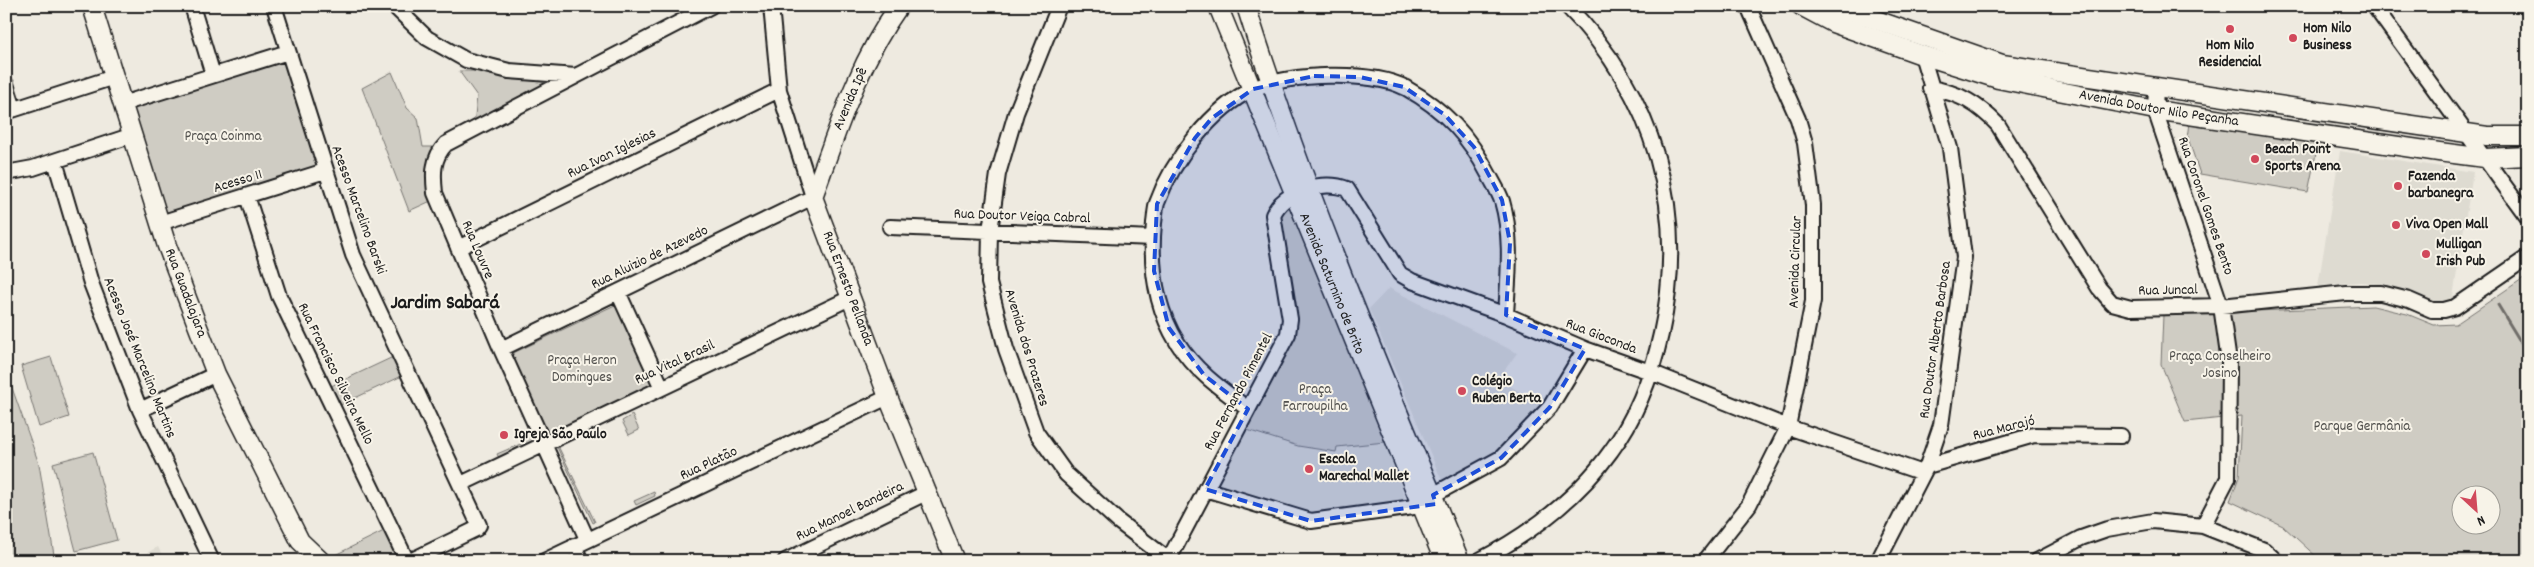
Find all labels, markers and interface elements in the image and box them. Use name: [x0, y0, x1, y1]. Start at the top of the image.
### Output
place label: Hom Nilo Business: [2303, 18, 2352, 57]
marker: Hom Nilo Residencial: [2224, 23, 2236, 35]
marker: Hom Nilo Business: [2287, 32, 2299, 44]
place label: Hom Nilo Residencial: [2199, 35, 2262, 74]
street label: Avenida Ipê: [828, 64, 874, 134]
street label: Avenida Doutor Nilo Peçanha: [2077, 84, 2241, 133]
street label: Rua Ivan Iglesias: [564, 123, 660, 185]
park label: Praça Coinma: [184, 126, 262, 148]
street label: Rua Coronel Gomes Bento: [2171, 134, 2239, 278]
place label: Beach Point Sports Arena: [2265, 139, 2341, 178]
street label: Acesso Marcelino Barski: [324, 142, 392, 278]
marker: Beach Point Sports Arena: [2249, 153, 2261, 165]
street label: Acesso 11: [211, 164, 265, 200]
place label: Fazenda barbanegra: [2408, 166, 2474, 205]
marker: Fazenda barbanegra: [2392, 180, 2404, 192]
street label: Rua Doutor Veiga Cabral: [953, 204, 1091, 230]
street label: Avenida Saturnino de Brito: [1292, 210, 1370, 358]
place label: Viva Open Mall: [2406, 214, 2489, 236]
street label: Avenida Circular: [1783, 215, 1809, 309]
street label: Rua Louvre: [455, 217, 499, 283]
marker: Viva Open Mall: [2390, 219, 2402, 231]
street label: Rua Aluizio de Azevedo: [588, 220, 713, 296]
street label: Rua Ernesto Pellanda: [816, 228, 879, 350]
place label: Mulligan Irish Pub: [2436, 234, 2486, 273]
street label: Rua Guadalajara: [158, 246, 212, 342]
marker: Mulligan Irish Pub: [2420, 248, 2432, 260]
street label: Rua Doutor Alberto Barbosa: [1914, 259, 1958, 420]
street label: Acesso José Marcelino Martins: [97, 274, 181, 442]
street label: Rua Juncal: [2138, 279, 2198, 303]
street label: Avenida dos Prazeres: [998, 287, 1054, 409]
district label: Jardim Sabará: [390, 290, 501, 318]
street label: Rua Francisco Silveira Mello: [291, 299, 379, 449]
street label: Rua Gioconda: [1562, 313, 1641, 361]
street label: Rua Fernando Pimentel: [1199, 329, 1279, 455]
street label: Rua Vital Brasil: [631, 335, 719, 391]
park label: Praça Conselheiro Josino: [2169, 346, 2271, 385]
park label: Praça Heron Domingues: [547, 350, 617, 389]
place label: Colégio Ruben Berta: [1472, 371, 1542, 410]
park label: Praça Farroupilha: [1282, 379, 1349, 418]
marker: Colégio Ruben Berta: [1456, 385, 1468, 397]
street label: Rua Marajó: [1971, 411, 2038, 447]
park label: Parque Germânia: [2314, 416, 2411, 438]
place label: Igreja São Paulo: [514, 424, 607, 446]
marker: Igreja São Paulo: [498, 429, 510, 441]
street label: Rua Platão: [677, 441, 742, 487]
place label: Escola Marechal Mallet: [1319, 449, 1409, 488]
marker: Escola Marechal Mallet: [1303, 463, 1315, 475]
street label: Rua Manoel Bandeira: [792, 476, 908, 548]
north arrow: [2452, 484, 2502, 534]
text: N: [2473, 509, 2488, 530]

